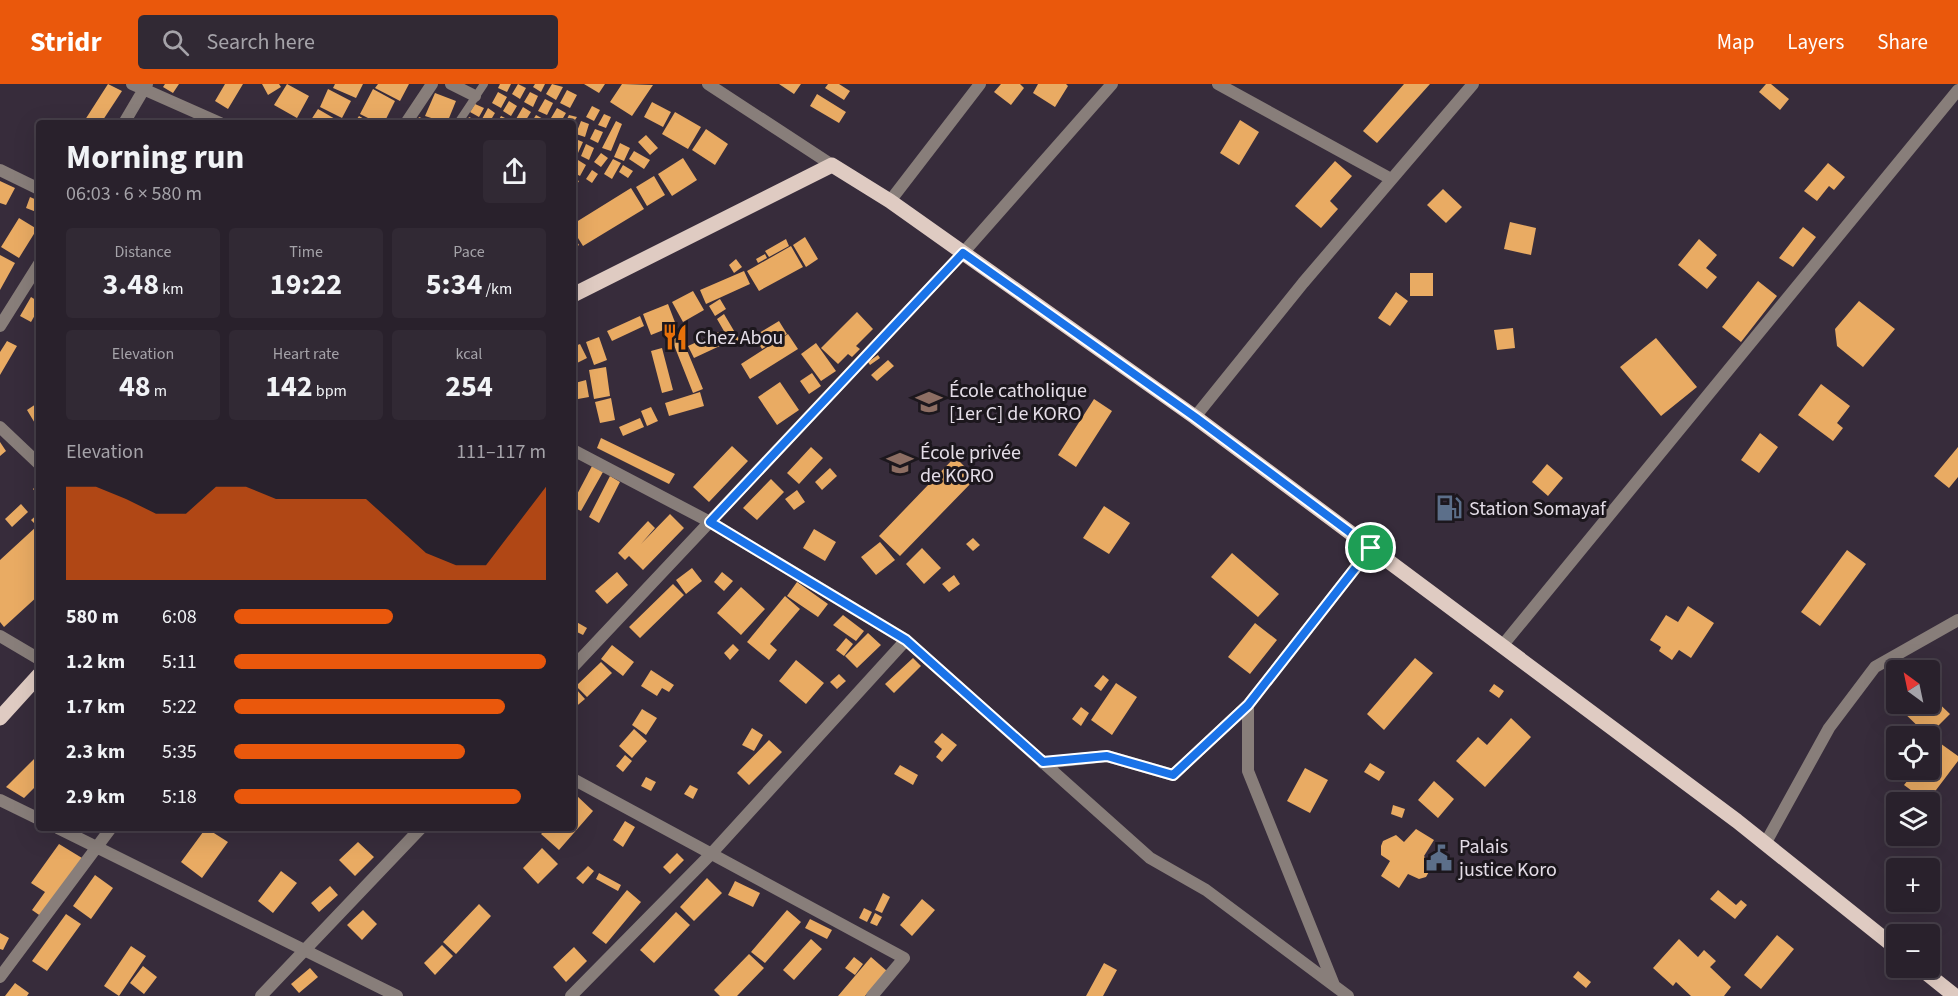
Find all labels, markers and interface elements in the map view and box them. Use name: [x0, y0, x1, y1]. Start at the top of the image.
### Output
search box: [138, 15, 558, 69]
text: Stridr: [30, 22, 102, 62]
icon: search: [159, 26, 192, 59]
text: Search here: [207, 26, 315, 58]
text: Map: [1717, 27, 1754, 57]
text: Layers: [1787, 27, 1844, 57]
text: Share: [1877, 27, 1928, 57]
text: Morning run: [66, 134, 244, 181]
button: share: [483, 140, 546, 203]
text: 06:03 · 6 × 580 m: [66, 180, 202, 208]
text: Distance: [115, 241, 171, 263]
text: Time: [289, 241, 323, 263]
text: Pace: [453, 241, 485, 263]
text: 3.48: [103, 263, 159, 306]
text: 19:22: [270, 263, 342, 306]
text: 5:34: [426, 263, 482, 306]
text: km: [159, 278, 183, 300]
text: /km: [482, 278, 512, 300]
restaurant icon: Chez Abou: [660, 322, 690, 352]
place label: Chez Abou: [695, 324, 783, 352]
text: Elevation: [112, 343, 174, 365]
text: Heart rate: [273, 343, 339, 365]
text: kcal: [456, 343, 482, 365]
text: 48: [119, 365, 151, 408]
text: 142: [265, 365, 313, 408]
text: 254: [445, 365, 493, 408]
place label: École catholique [1er C] de KORO: [949, 377, 1087, 428]
text: m: [151, 380, 167, 402]
text: bpm: [313, 380, 347, 402]
school or university icon: École catholique [1er C] de KORO: [914, 387, 944, 417]
text: Elevation: [66, 438, 144, 466]
text: 111–117 m: [456, 438, 546, 466]
place label: École privée de KORO: [920, 439, 1021, 490]
school or university icon: École privée de KORO: [885, 448, 915, 478]
fuel station icon: Station Somayaf: [1434, 493, 1464, 523]
place label: Station Somayaf: [1469, 495, 1607, 523]
pin: [1345, 522, 1396, 573]
icon: arrive: [1354, 531, 1387, 564]
text: 580 m: [66, 603, 119, 631]
text: 6:08: [162, 603, 197, 631]
text: 1.2 km: [66, 648, 125, 676]
text: 5:11: [162, 648, 197, 676]
north arrow: [1886, 660, 1940, 714]
map controls: [1886, 660, 1940, 978]
text: 1.7 km: [66, 693, 125, 721]
text: 5:22: [162, 693, 197, 721]
button: locate: [1886, 726, 1940, 780]
text: 2.3 km: [66, 738, 125, 766]
text: 5:35: [162, 738, 197, 766]
text: 2.9 km: [66, 783, 125, 811]
text: 5:18: [162, 783, 197, 811]
button: layers: [1886, 792, 1940, 846]
place label: Palais justice Koro: [1458, 833, 1557, 884]
public building icon: Palais justice Koro: [1424, 843, 1454, 873]
button: +: [1886, 858, 1940, 912]
button: −: [1886, 924, 1940, 978]

